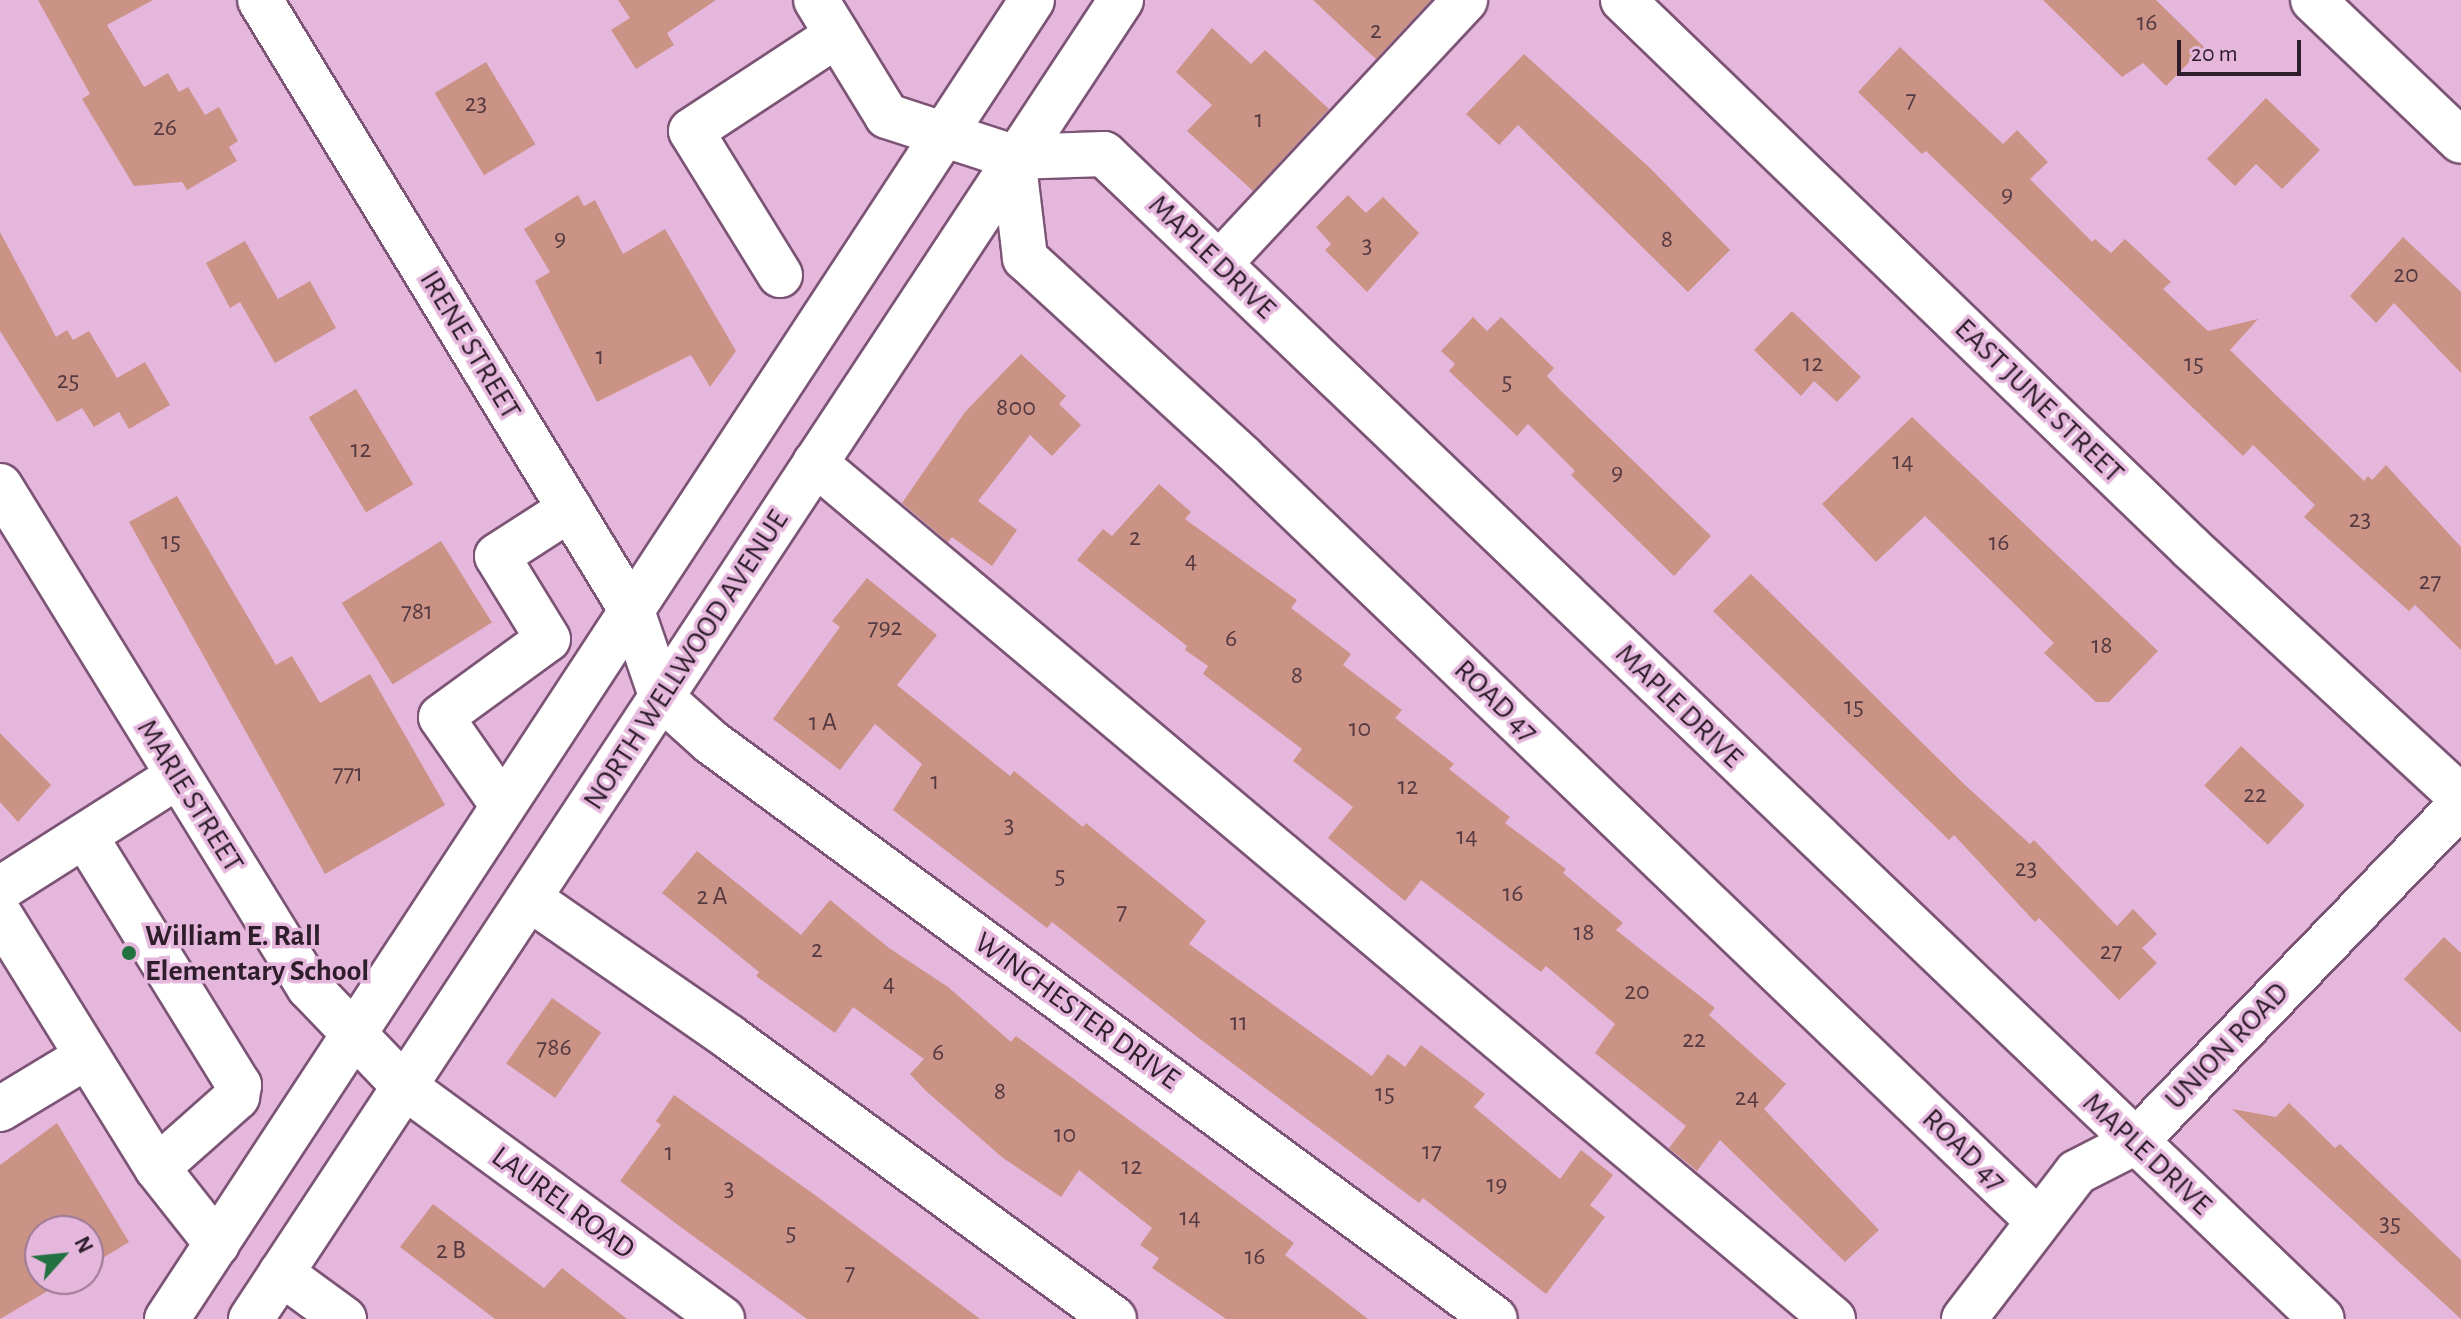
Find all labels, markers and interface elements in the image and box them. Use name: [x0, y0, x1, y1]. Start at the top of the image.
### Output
house number: 16: [2136, 7, 2158, 39]
house number: 2: [1370, 15, 1382, 47]
scale bar: [2181, 24, 2305, 74]
text: 20 m: [2191, 42, 2238, 66]
house number: 7: [1906, 84, 1916, 116]
house number: 23: [465, 88, 487, 120]
house number: 1: [1255, 104, 1263, 136]
house number: 26: [153, 112, 177, 144]
house number: 9: [2001, 179, 2013, 211]
street label: MAPLE DRIVE: [1141, 187, 1283, 327]
house number: 9: [554, 223, 566, 255]
house number: 8: [1661, 224, 1673, 256]
house number: 3: [1362, 230, 1372, 262]
house number: 20: [2393, 259, 2419, 291]
street label: IRENE STREET: [411, 264, 529, 426]
street label: EAST JUNE STREET: [1947, 311, 2131, 491]
house number: 1: [596, 341, 604, 373]
house number: 12: [1803, 348, 1823, 380]
house number: 15: [2184, 348, 2204, 380]
house number: 25: [57, 365, 79, 397]
house number: 5: [1502, 366, 1512, 398]
house number: 800: [996, 392, 1036, 424]
house number: 12: [351, 434, 371, 466]
house number: 14: [1892, 446, 1914, 478]
house number: 9: [1611, 457, 1623, 489]
street label: NORTH WELLWOOD AVENUE: [576, 503, 796, 817]
house number: 23: [2349, 504, 2371, 536]
house number: 2: [1129, 522, 1141, 554]
house number: 15: [161, 526, 181, 558]
house number: 16: [1988, 527, 2010, 559]
house number: 4: [1185, 545, 1197, 577]
house number: 27: [2419, 566, 2441, 598]
house number: 781: [401, 596, 433, 628]
house number: 792: [868, 612, 902, 644]
house number: 6: [1225, 623, 1237, 655]
house number: 18: [2091, 630, 2113, 662]
street label: MAPLE DRIVE: [1608, 636, 1750, 776]
street label: ROAD 47: [1446, 652, 1546, 750]
house number: 8: [1291, 660, 1303, 692]
house number: 15: [1844, 691, 1864, 723]
house number: 1 A: [809, 707, 837, 739]
street label: MARIE STREET: [129, 713, 251, 879]
house number: 10: [1349, 713, 1371, 745]
house number: 771: [333, 758, 363, 790]
house number: 1: [931, 766, 939, 798]
house number: 12: [1398, 771, 1418, 803]
house number: 22: [2243, 779, 2267, 811]
house number: 3: [1004, 810, 1014, 842]
house number: 14: [1456, 821, 1478, 853]
house number: 23: [2015, 853, 2037, 885]
house number: 5: [1055, 860, 1065, 892]
house number: 16: [1502, 878, 1524, 910]
house number: 2 A: [696, 881, 728, 913]
house number: 7: [1117, 896, 1127, 928]
house number: 18: [1573, 917, 1595, 949]
place label: William E. Rall Elementary School: [145, 918, 369, 988]
street label: WINCHESTER DRIVE: [967, 925, 1187, 1097]
house number: 2: [811, 934, 823, 966]
house number: 27: [2100, 936, 2122, 968]
marker: William E. Rall Elementary School: [120, 944, 138, 962]
house number: 4: [883, 968, 895, 1000]
street label: UNION ROAD: [2157, 975, 2297, 1117]
house number: 20: [1624, 976, 1650, 1008]
house number: 11: [1230, 1007, 1248, 1039]
house number: 22: [1682, 1024, 1706, 1056]
house number: 786: [536, 1032, 572, 1064]
house number: 6: [932, 1037, 944, 1069]
house number: 8: [994, 1076, 1006, 1108]
house number: 15: [1375, 1078, 1395, 1110]
house number: 24: [1735, 1082, 1759, 1114]
street label: MAPLE DRIVE: [2075, 1085, 2219, 1223]
street label: ROAD 47: [1914, 1101, 2014, 1199]
house number: 10: [1054, 1119, 1076, 1151]
house number: 17: [1422, 1136, 1442, 1168]
house number: 1: [665, 1137, 673, 1169]
street label: LAUREL ROAD: [484, 1139, 642, 1267]
house number: 12: [1122, 1151, 1142, 1183]
house number: 19: [1486, 1169, 1508, 1201]
house number: 3: [724, 1173, 734, 1205]
house number: 14: [1179, 1202, 1201, 1234]
house number: 35: [2379, 1208, 2401, 1240]
north arrow: [24, 1215, 104, 1295]
house number: 5: [786, 1217, 796, 1249]
text: N: [70, 1233, 97, 1257]
house number: 2 B: [436, 1235, 466, 1267]
house number: 16: [1244, 1241, 1266, 1273]
house number: 7: [845, 1257, 855, 1289]

